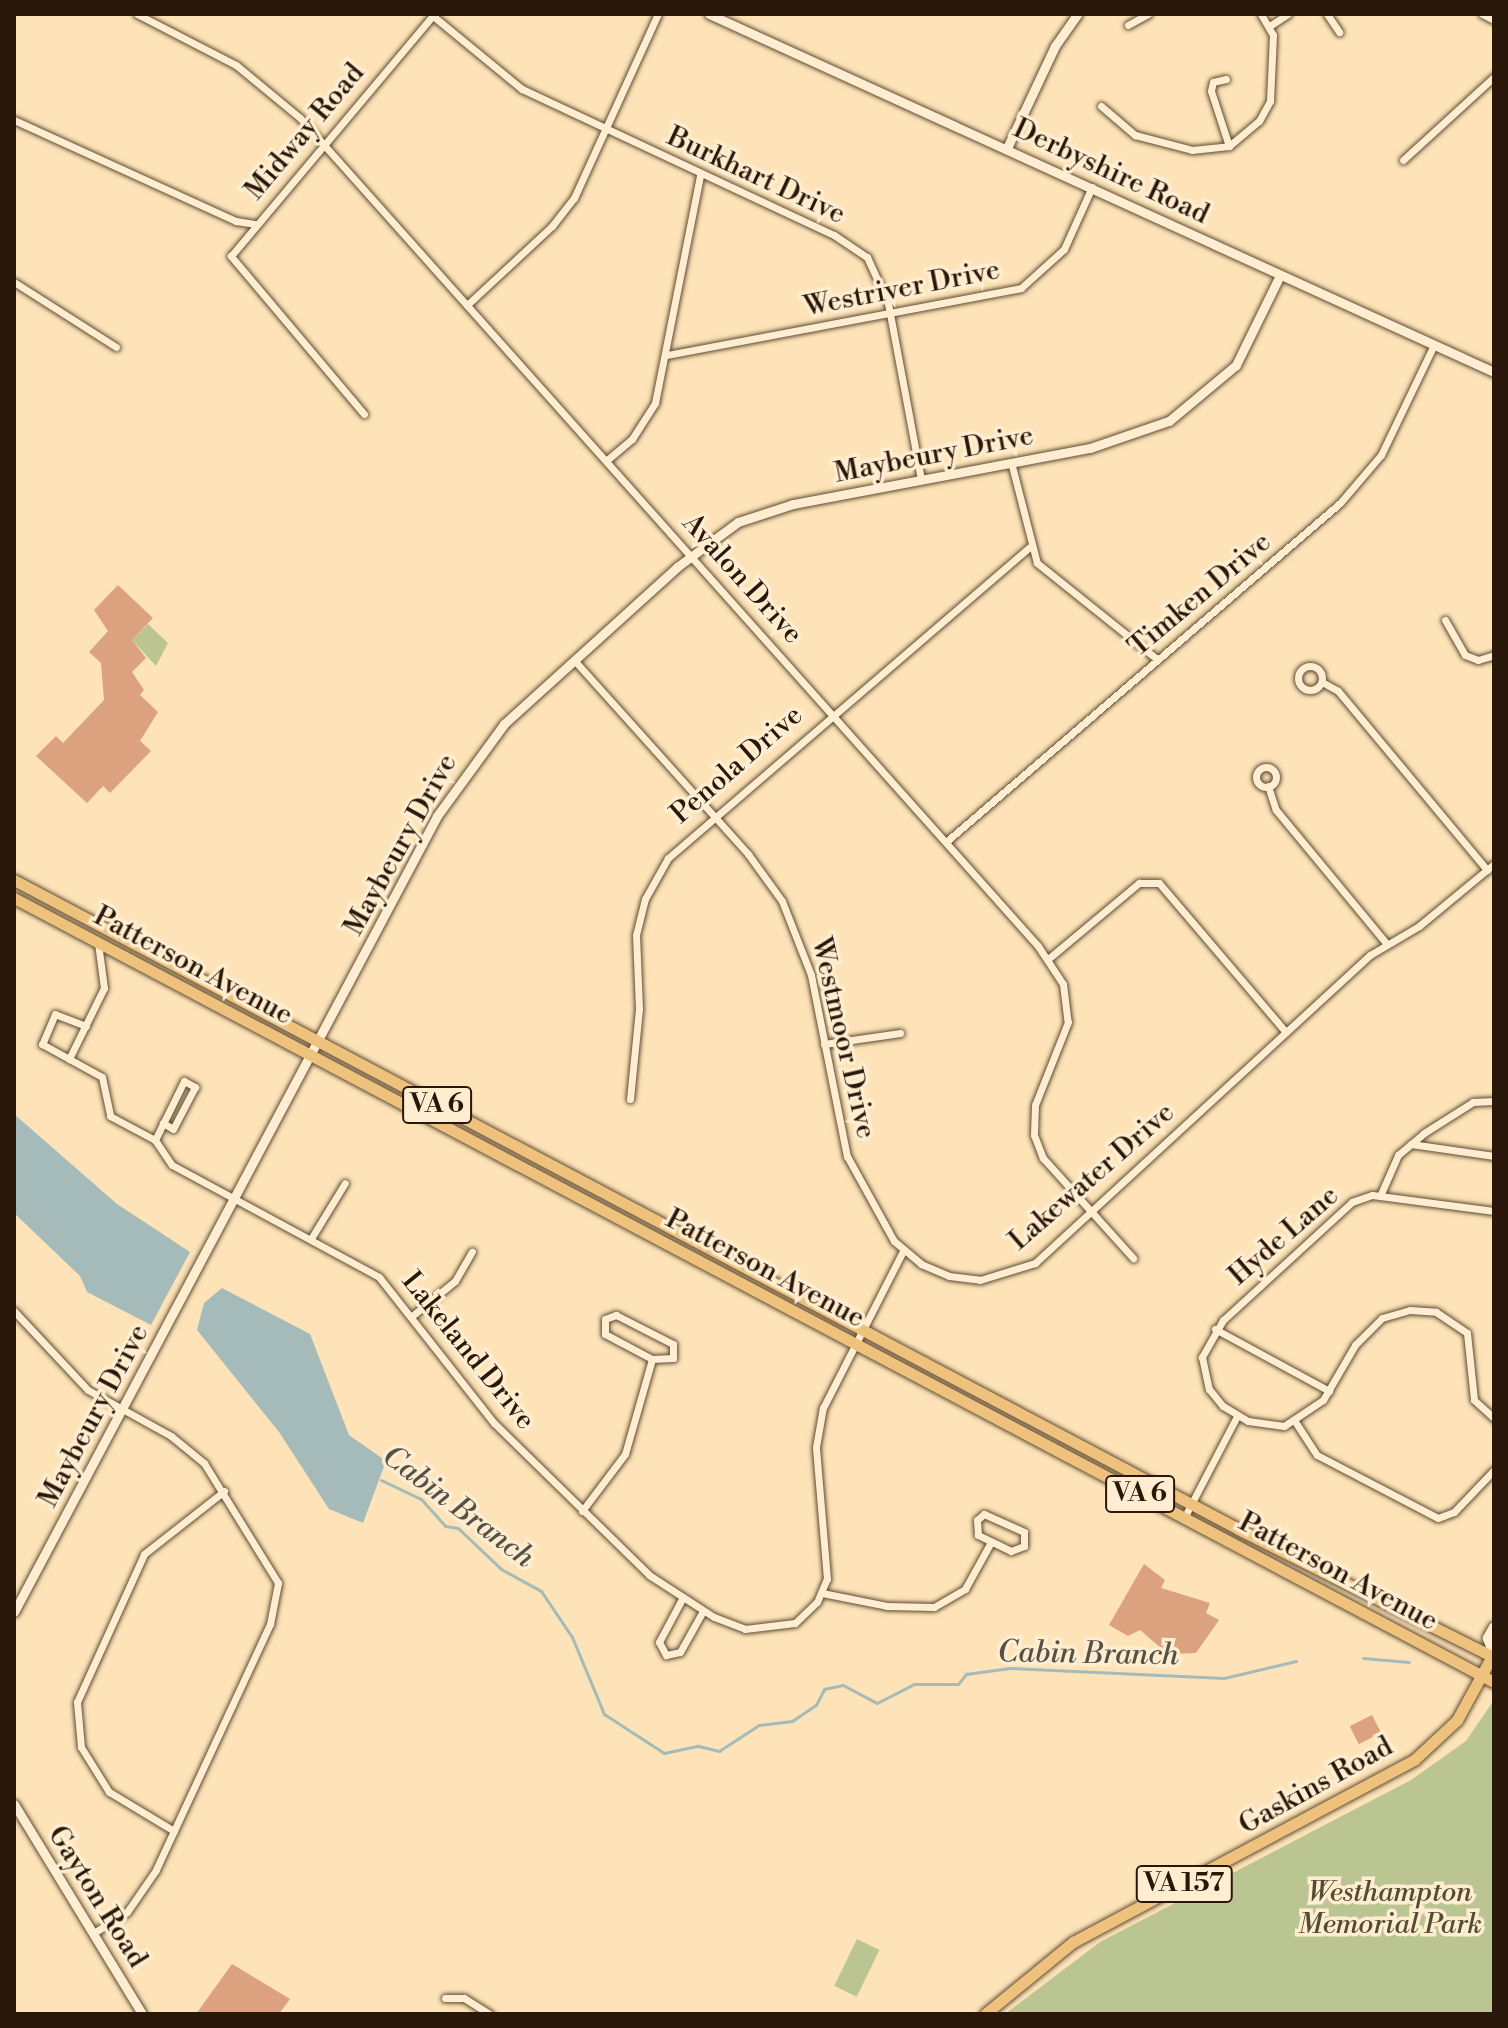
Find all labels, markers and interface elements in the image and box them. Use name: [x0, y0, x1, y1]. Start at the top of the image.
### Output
street label: Midway Road: [238, 57, 372, 207]
street label: Derbyshire Road: [1008, 112, 1214, 232]
street label: Burkhart Drive: [662, 120, 850, 232]
street label: Westriver Drive: [801, 254, 1003, 324]
street label: Maybeury Drive: [832, 419, 1036, 491]
street label: Avalon Drive: [675, 507, 809, 651]
street label: Timken Drive: [1122, 526, 1278, 664]
street label: Penola Drive: [664, 699, 810, 831]
street label: Maybeury Drive: [337, 748, 465, 942]
street label: Patterson Avenue: [88, 899, 298, 1033]
street label: Westmoor Drive: [804, 934, 882, 1142]
road number: VA 6: [401, 1083, 473, 1127]
street label: Lakewater Drive: [1003, 1096, 1181, 1258]
street label: Hyde Lane: [1222, 1179, 1346, 1293]
street label: Patterson Avenue: [660, 1202, 870, 1336]
street label: Lakeland Drive: [394, 1265, 542, 1437]
street label: Maybeury Drive: [32, 1319, 156, 1513]
water label: Cabin Branch: [375, 1438, 541, 1576]
road number: VA 6: [1104, 1472, 1176, 1516]
street label: Patterson Avenue: [1233, 1505, 1443, 1639]
water label: Cabin Branch: [997, 1634, 1179, 1674]
street label: Gaskins Road: [1233, 1730, 1399, 1842]
street label: Gayton Road: [40, 1820, 154, 1974]
road number: VA 157: [1134, 1862, 1234, 1906]
park label: Westhampton Memorial Park: [1298, 1876, 1482, 1942]

